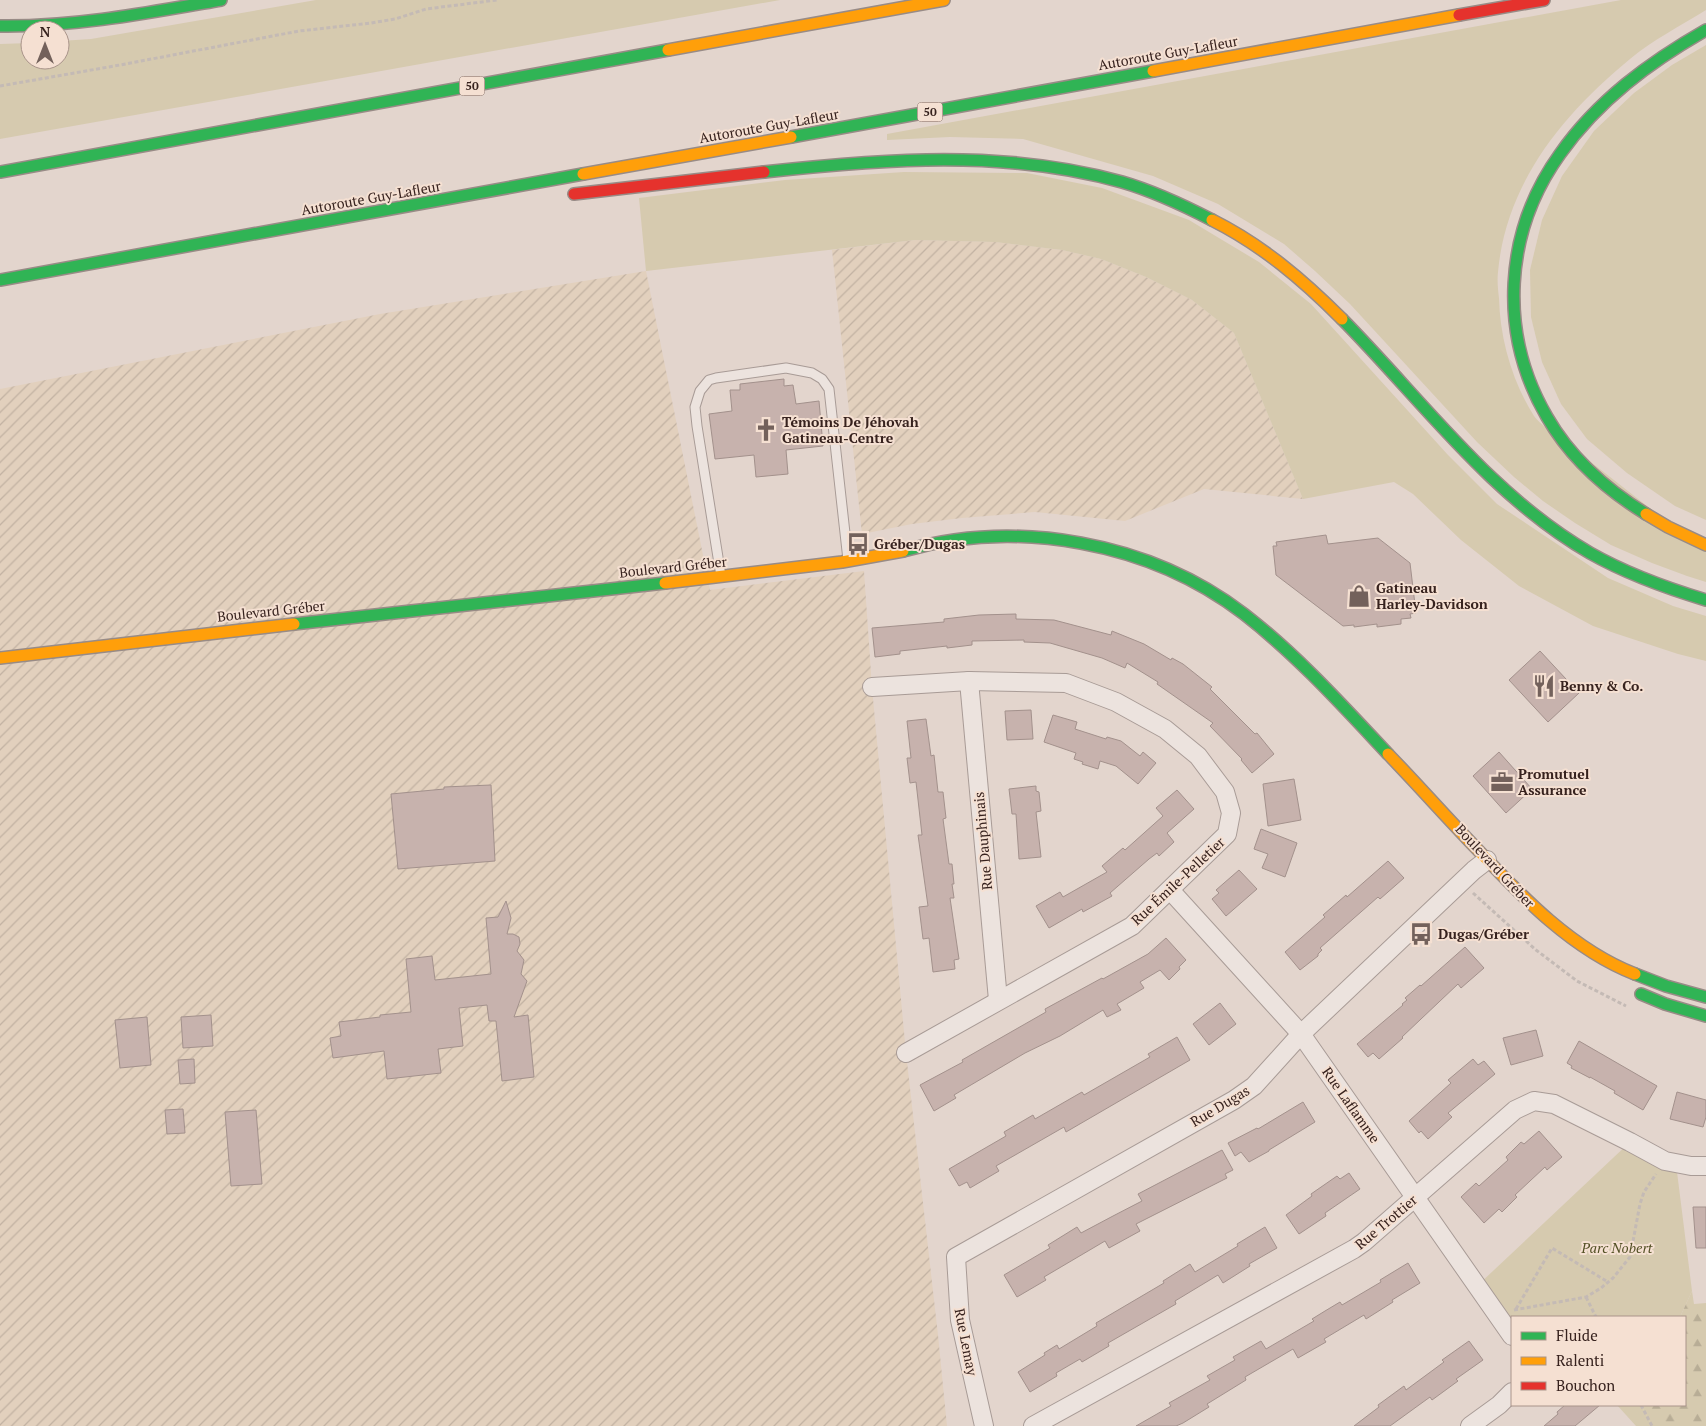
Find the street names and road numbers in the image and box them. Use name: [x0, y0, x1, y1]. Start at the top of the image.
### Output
street label: Autoroute Guy-Lafleur: [1097, 31, 1240, 74]
road number: 50: [460, 76, 484, 95]
road number: 50: [918, 102, 942, 121]
street label: Autoroute Guy-Lafleur: [698, 104, 841, 147]
street label: Autoroute Guy-Lafleur: [300, 176, 443, 219]
street label: Boulevard Gréber: [618, 551, 728, 582]
street label: Boulevard Gréber: [216, 595, 326, 626]
street label: Rue Dauphinais: [969, 791, 996, 891]
street label: Boulevard Gréber: [1452, 820, 1540, 912]
street label: Rue Émile-Pelletier: [1127, 832, 1229, 929]
street label: Rue Laflamme: [1318, 1063, 1385, 1147]
street label: Rue Dugas: [1187, 1080, 1253, 1131]
street label: Rue Trottier: [1351, 1190, 1421, 1253]
street label: Rue Lemay: [951, 1307, 983, 1378]

